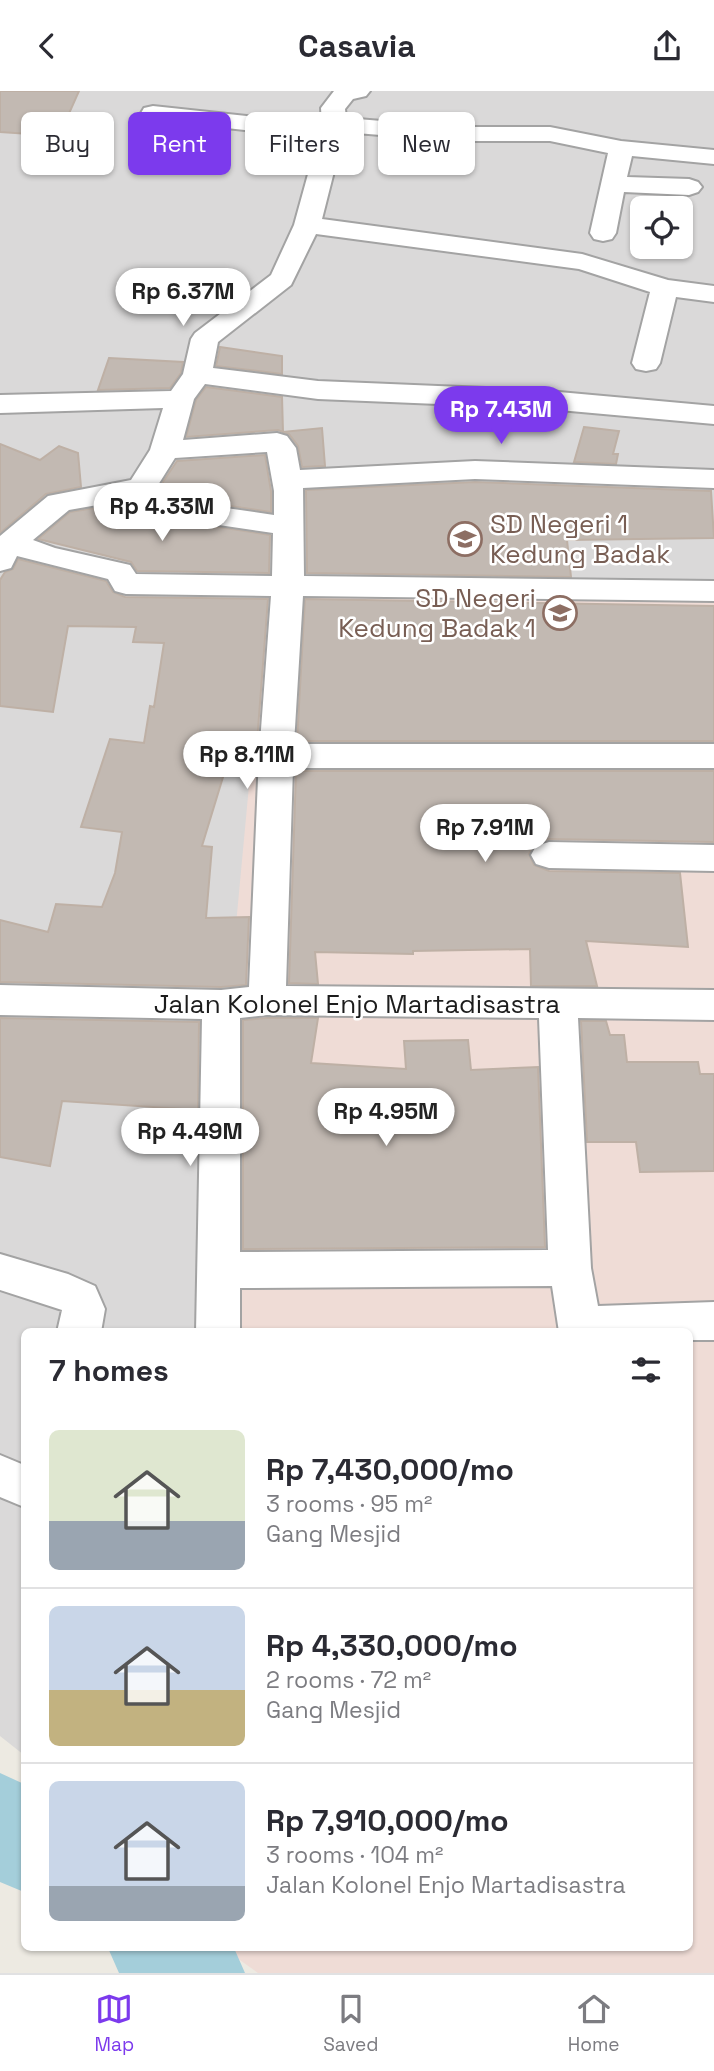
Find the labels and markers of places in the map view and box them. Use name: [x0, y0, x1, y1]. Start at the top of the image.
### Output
pin: Rp 6.37M: [111, 268, 255, 328]
pin: Rp 7.43M: [429, 387, 573, 446]
pin: Rp 4.33M: [90, 483, 234, 543]
place label: SD Negeri 1 Kedung Badak: [490, 507, 670, 571]
school or university icon: SD Negeri 1 Kedung Badak: [446, 520, 484, 558]
place label: SD Negeri Kedung Badak 1: [338, 581, 536, 645]
school or university icon: SD Negeri Kedung Badak 1: [541, 594, 579, 632]
pin: Rp 8.11M: [175, 731, 319, 791]
pin: Rp 7.91M: [413, 805, 557, 864]
pin: Rp 4.95M: [314, 1089, 458, 1148]
pin: Rp 4.49M: [118, 1109, 262, 1168]

